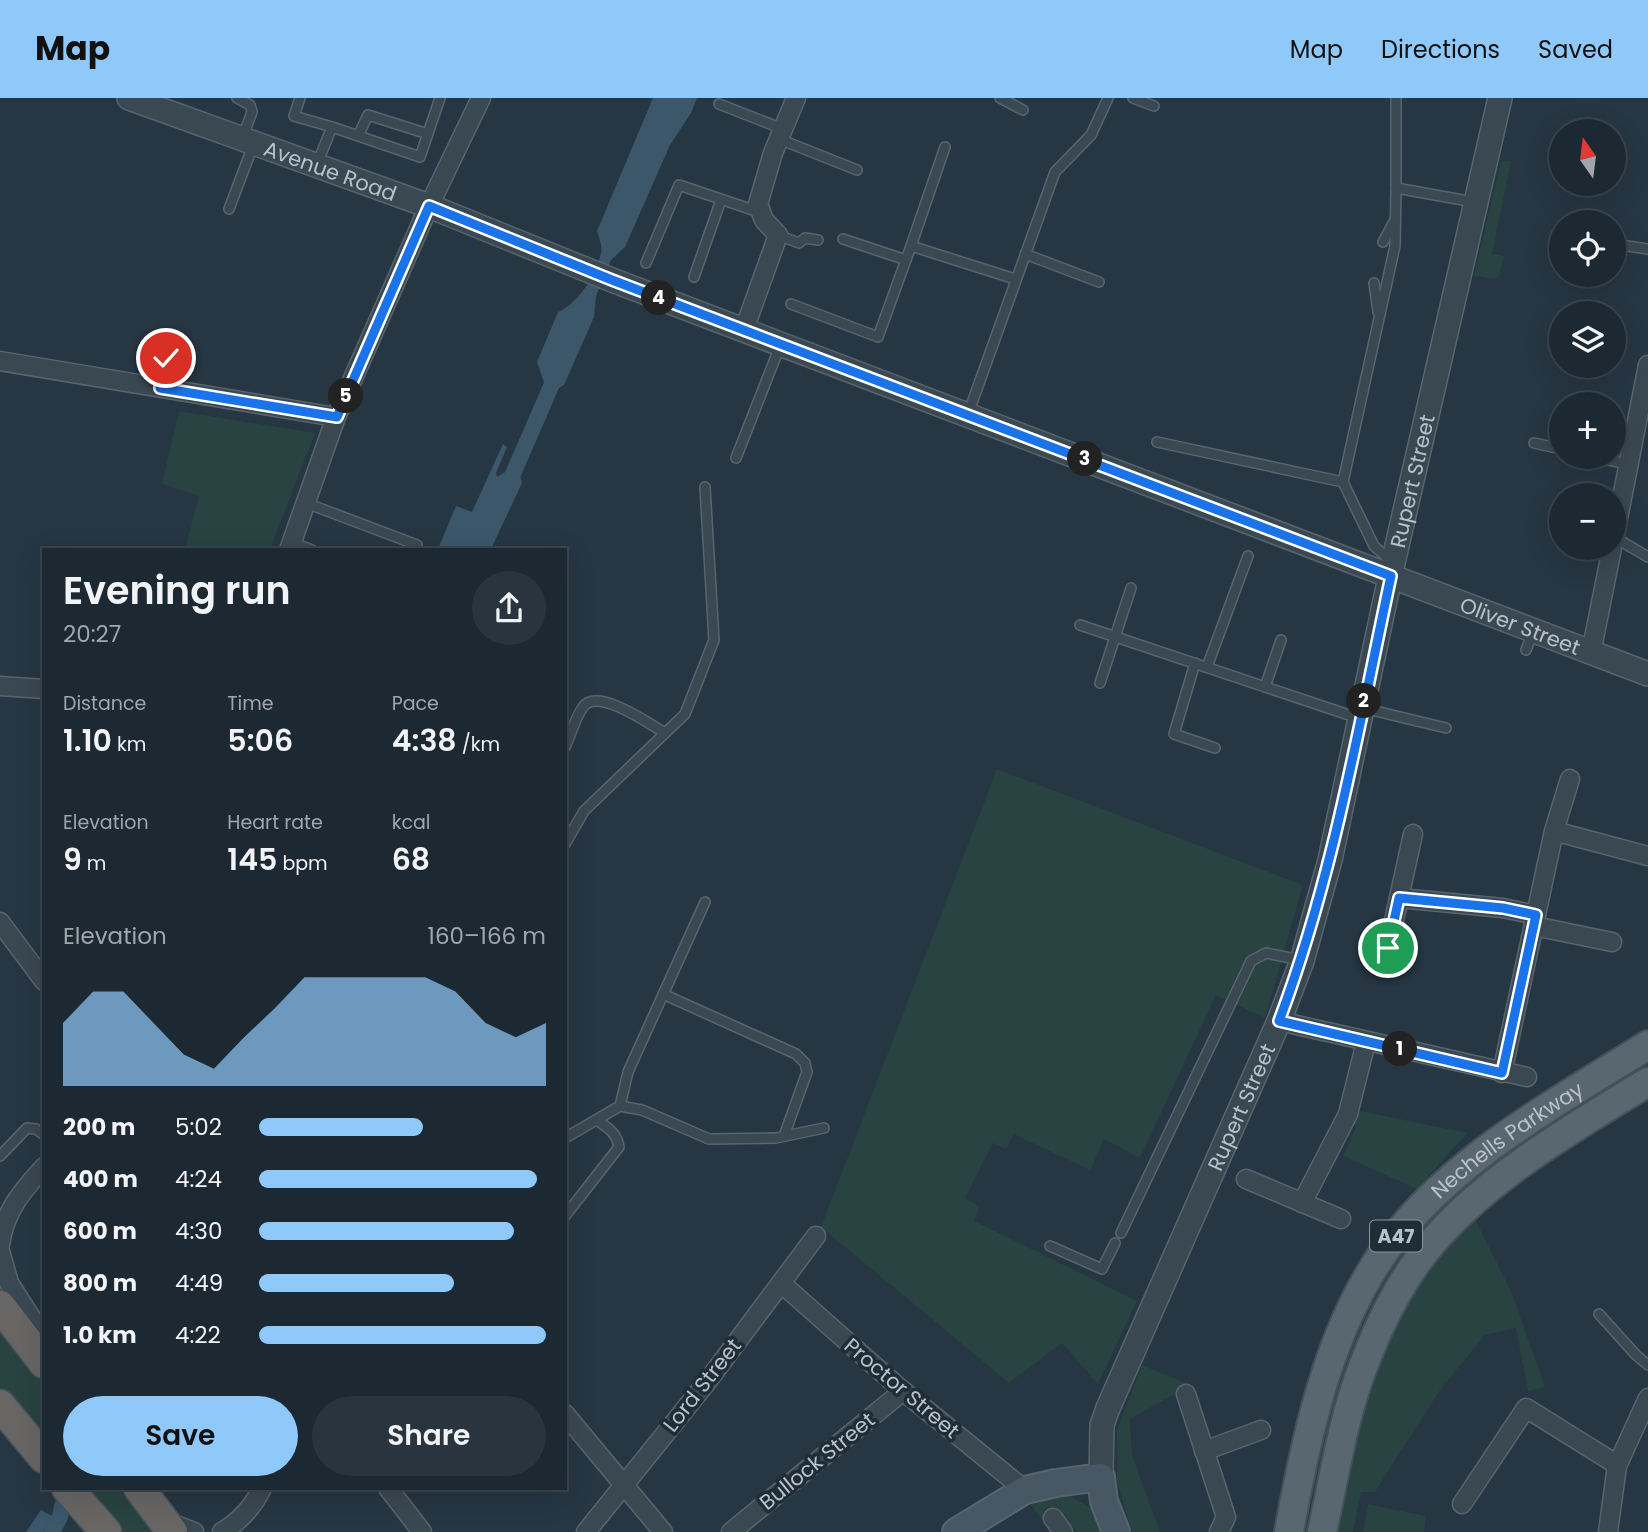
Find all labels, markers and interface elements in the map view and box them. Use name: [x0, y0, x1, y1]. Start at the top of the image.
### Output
text: Map: [35, 25, 110, 72]
text: Map: [1290, 33, 1343, 66]
text: Directions: [1381, 33, 1500, 66]
text: Saved: [1538, 33, 1613, 66]
north arrow: [1549, 119, 1626, 196]
map controls: [1549, 119, 1626, 560]
street label: Avenue Road: [260, 133, 401, 208]
button: locate: [1549, 210, 1626, 287]
pin: 4: [642, 280, 676, 316]
text: 4: [652, 284, 665, 311]
button: layers: [1549, 301, 1626, 378]
pin: [136, 328, 196, 388]
icon: check: [147, 339, 185, 377]
pin: 5: [328, 378, 364, 414]
text: 5: [339, 382, 352, 409]
button: +: [1549, 392, 1626, 469]
street label: Rupert Street: [1382, 411, 1441, 551]
pin: 3: [1068, 442, 1102, 476]
text: 3: [1079, 445, 1090, 472]
button: −: [1549, 483, 1626, 560]
text: Evening run: [63, 564, 291, 617]
button: share: [472, 571, 546, 645]
street label: Oliver Street: [1456, 589, 1585, 661]
text: 20:27: [63, 618, 121, 650]
pin: 2: [1346, 684, 1382, 718]
text: 2: [1358, 687, 1369, 714]
text: Distance: [63, 690, 146, 717]
text: Time: [227, 690, 274, 717]
text: Pace: [392, 690, 439, 717]
text: 1.10: [63, 719, 112, 762]
text: 5:06: [227, 719, 293, 762]
text: 4:38: [392, 719, 457, 762]
text: km: [112, 731, 146, 758]
text: /km: [457, 731, 500, 758]
text: Elevation: [63, 809, 149, 836]
text: Heart rate: [227, 809, 323, 836]
text: kcal: [392, 809, 431, 836]
text: 9: [63, 838, 82, 881]
text: 145: [227, 838, 277, 881]
text: 68: [392, 838, 430, 881]
text: m: [82, 850, 106, 877]
text: bpm: [277, 850, 328, 877]
pin: [1358, 918, 1418, 978]
text: Elevation: [63, 920, 167, 952]
text: 160–166 m: [428, 920, 546, 952]
icon: arrive: [1369, 929, 1407, 967]
pin: 1: [1382, 1032, 1418, 1066]
text: 1: [1396, 1035, 1403, 1062]
street label: Rupert Street: [1200, 1039, 1282, 1175]
street label: Nechells Parkway: [1424, 1074, 1589, 1205]
text: 200 m: [63, 1111, 135, 1143]
text: 5:02: [175, 1111, 222, 1143]
text: 400 m: [63, 1163, 138, 1195]
text: 4:24: [175, 1163, 222, 1195]
text: 600 m: [63, 1215, 137, 1247]
text: 4:30: [175, 1215, 222, 1247]
road number: A47: [1370, 1220, 1422, 1252]
text: 800 m: [63, 1267, 137, 1299]
text: 4:49: [175, 1267, 223, 1299]
text: 1.0 km: [63, 1319, 137, 1351]
text: 4:22: [175, 1319, 221, 1351]
street label: Proctor Street: [838, 1331, 966, 1445]
street label: Lord Street: [656, 1332, 748, 1438]
button: Save: [63, 1396, 298, 1476]
button: Share: [312, 1396, 546, 1476]
street label: Bullock Street: [753, 1405, 881, 1517]

